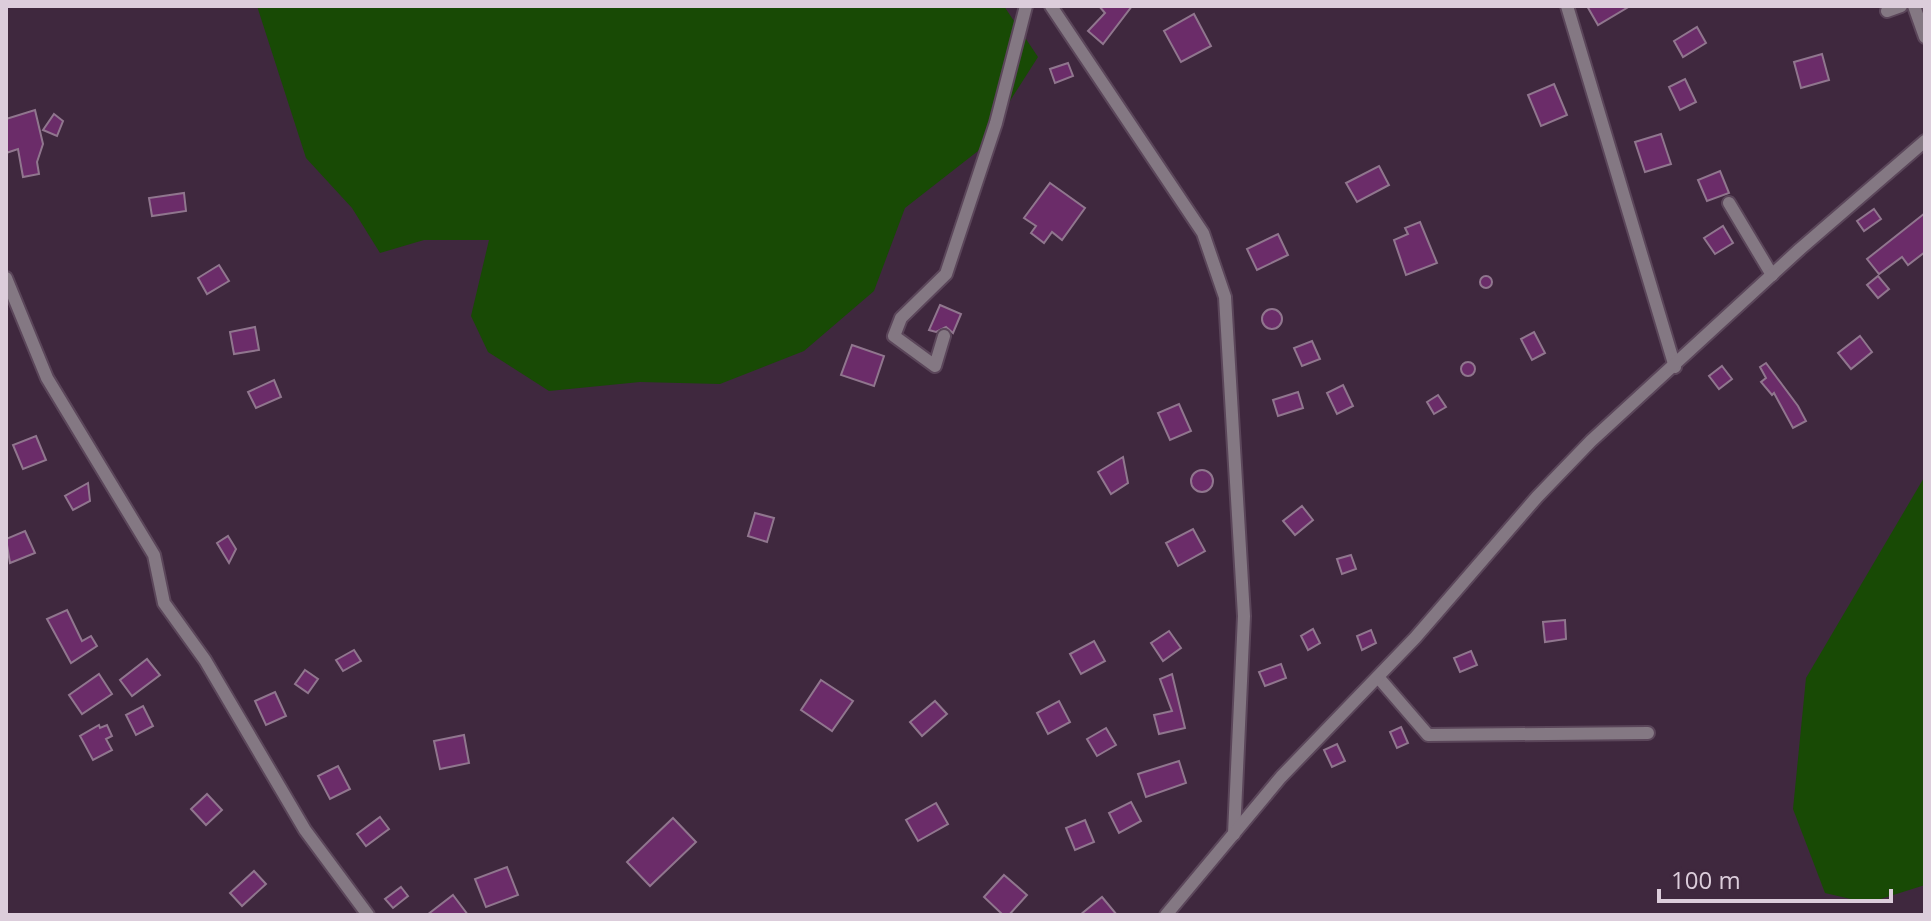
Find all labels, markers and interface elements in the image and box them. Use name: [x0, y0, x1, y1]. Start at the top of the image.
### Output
scale bar: [1659, 853, 1891, 903]
text: 100 m: [1671, 863, 1741, 896]

